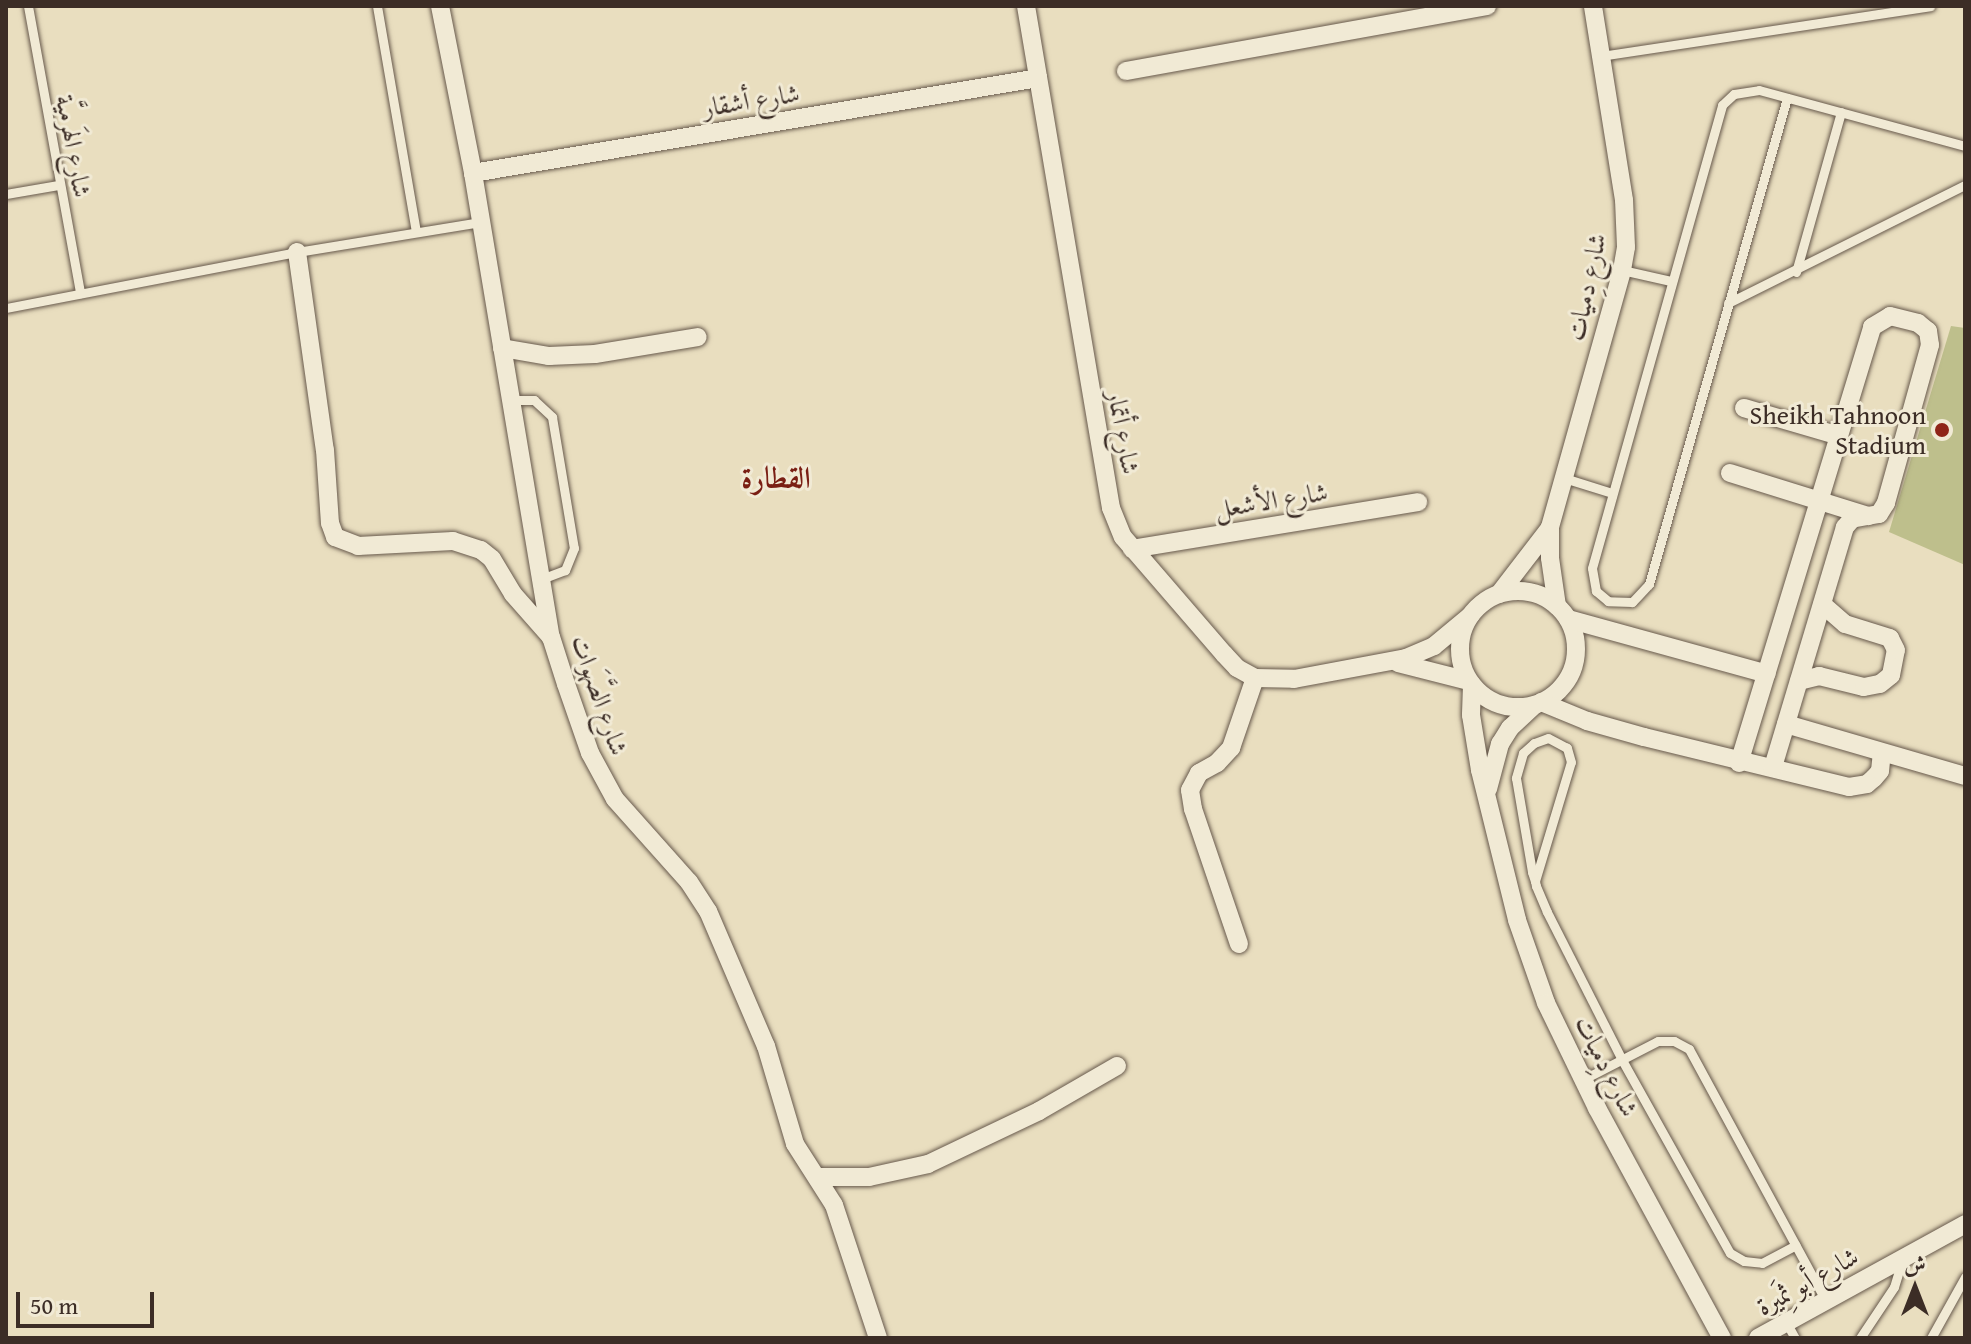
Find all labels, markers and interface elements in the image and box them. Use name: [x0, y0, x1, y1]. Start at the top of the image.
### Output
street label: شارع أشقار: [700, 77, 802, 123]
street label: شارع الهَرميَّة: [50, 92, 98, 200]
street label: شارع دِميات: [1559, 230, 1613, 344]
street label: شارع أتمار: [1101, 388, 1147, 476]
place label: Sheikh Tahnoon Stadium: [1749, 399, 1926, 460]
marker: Sheikh Tahnoon Stadium: [1933, 421, 1951, 439]
district label: القطارة: [741, 459, 811, 495]
street label: شارع الأشعل: [1212, 476, 1330, 524]
street label: شارع الصَّهَوات: [565, 631, 635, 759]
street label: شارع دِميات: [1568, 1010, 1646, 1122]
street label: شارع أبو ثِمَيرة: [1751, 1240, 1863, 1322]
north arrow: [1875, 1248, 1955, 1328]
text: ش: [1904, 1248, 1926, 1280]
scale bar: [20, 1276, 158, 1326]
text: 50 m: [30, 1288, 78, 1323]

